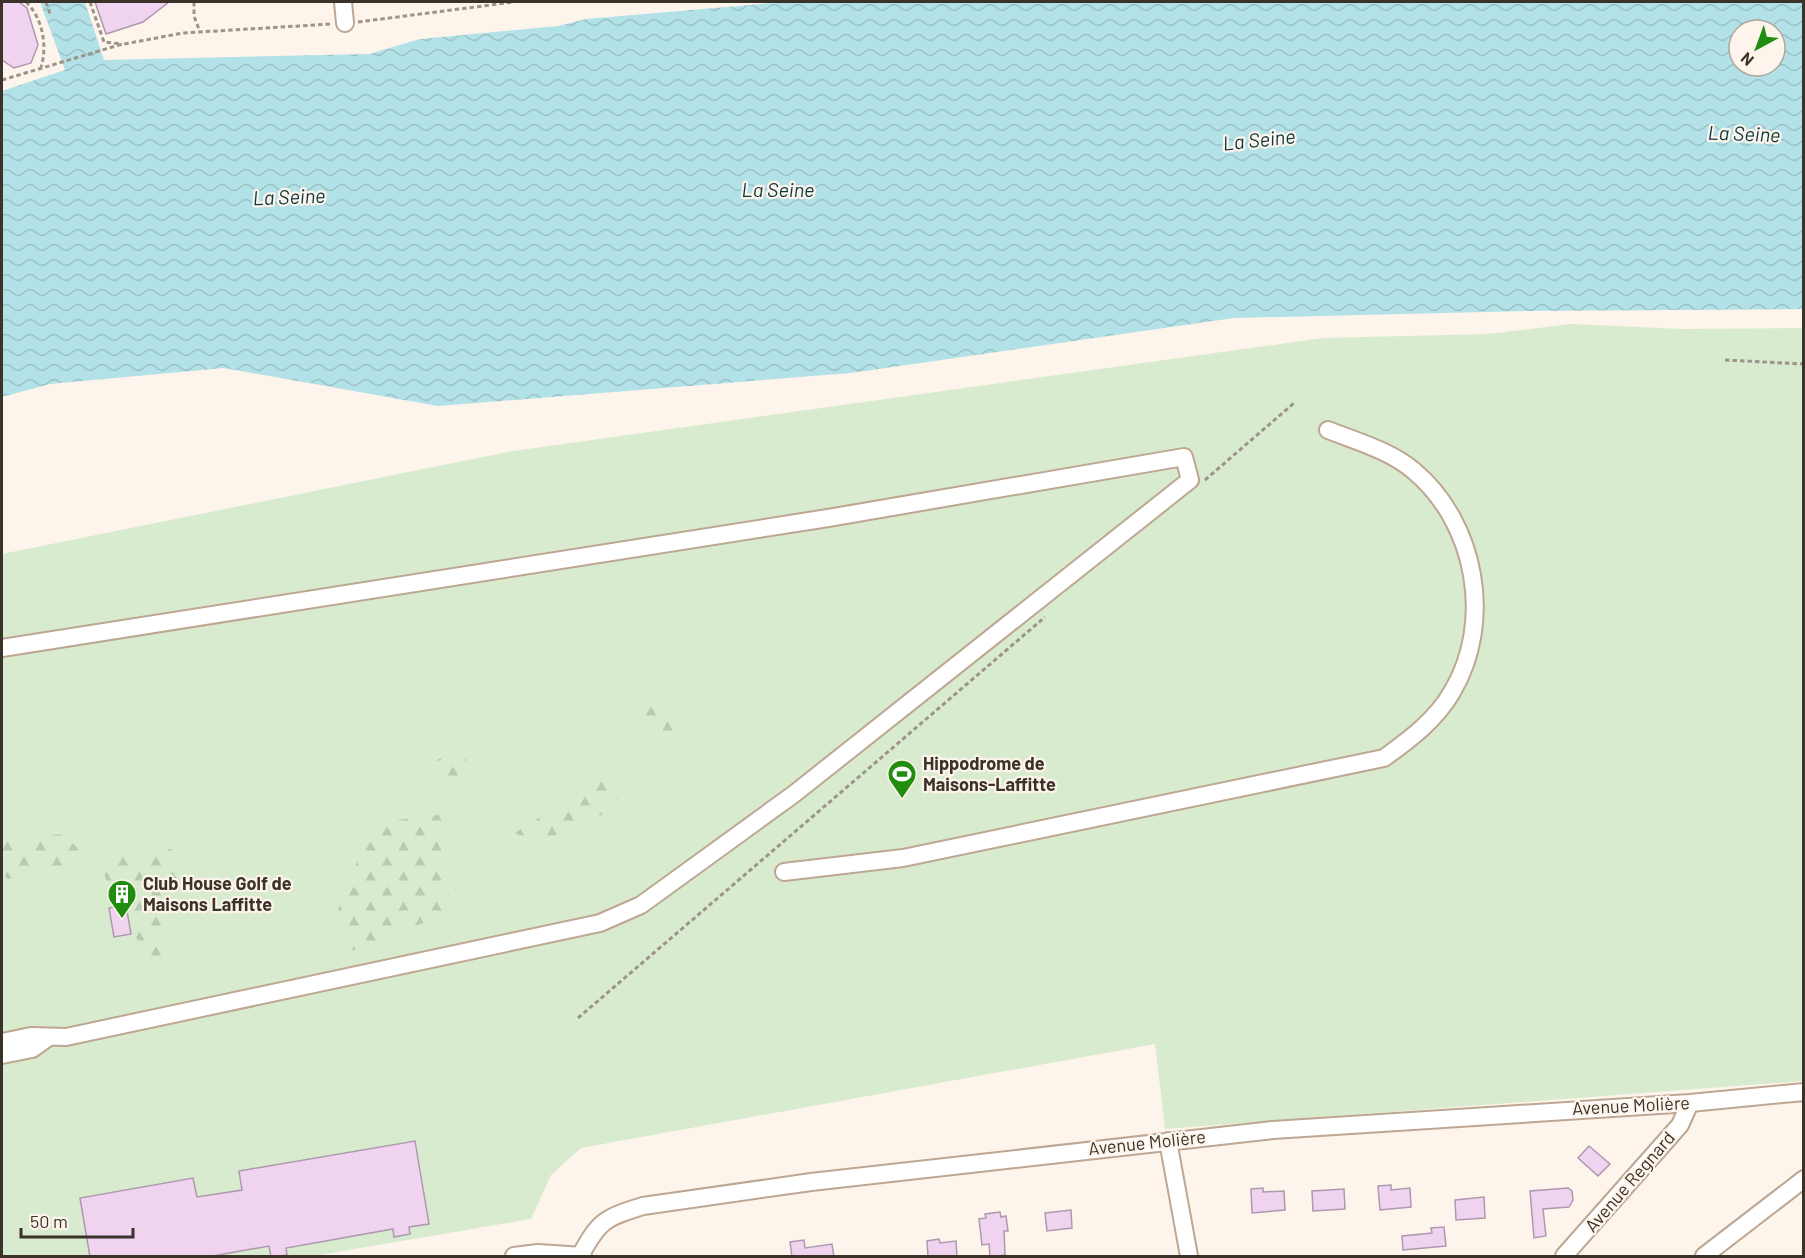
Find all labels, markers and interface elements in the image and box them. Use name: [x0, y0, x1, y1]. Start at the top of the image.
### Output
north arrow: [1727, 18, 1787, 78]
text: N: [1737, 49, 1757, 70]
water label: La Seine: [1707, 120, 1781, 146]
water label: La Seine: [1221, 123, 1296, 155]
water label: La Seine: [742, 177, 814, 201]
water label: La Seine: [252, 183, 326, 209]
place label: Hippodrome de Maisons-Laffitte: [923, 752, 1056, 795]
sports icon: Hippodrome de Maisons-Laffitte: [886, 758, 918, 800]
place label: Club House Golf de Maisons Laffitte: [143, 872, 292, 915]
building icon: Club House Golf de Maisons Laffitte: [106, 878, 138, 920]
street label: Avenue Molière: [1572, 1091, 1690, 1119]
street label: Avenue Molière: [1087, 1125, 1207, 1159]
street label: Avenue Regnard: [1580, 1127, 1679, 1236]
scale bar: [21, 1201, 134, 1239]
text: 50 m: [30, 1210, 68, 1232]

